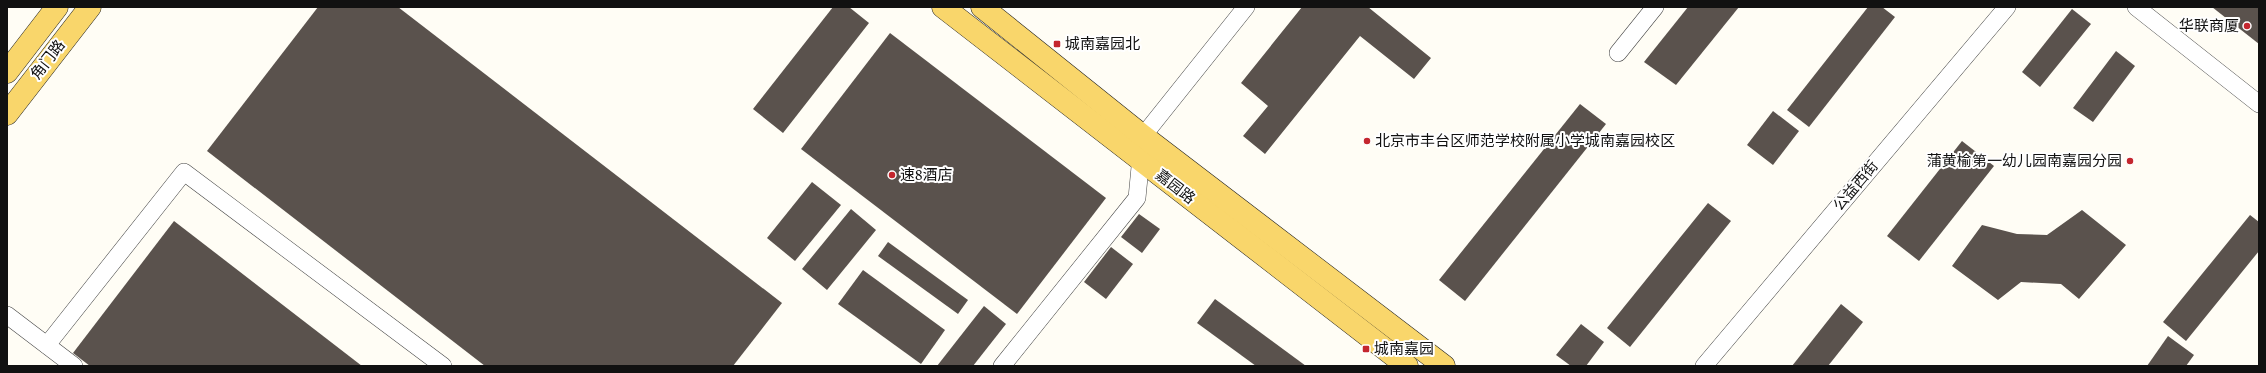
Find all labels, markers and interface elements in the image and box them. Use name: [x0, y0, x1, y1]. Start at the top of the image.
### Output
place label: 华联商厦: [2179, 15, 2239, 38]
marker: 华联商厦: [2242, 21, 2252, 31]
place label: 城南嘉园北: [1065, 33, 1140, 56]
street label: 角门路: [25, 35, 71, 85]
marker: 城南嘉园北: [1052, 39, 1062, 49]
place label: 北京市丰台区师范学校附属小学城南嘉园校区: [1375, 130, 1675, 153]
marker: 北京市丰台区师范学校附属小学城南嘉园校区: [1362, 136, 1372, 146]
place label: 蒲黄榆第一幼儿园南嘉园分园: [1927, 150, 2122, 173]
street label: 公益西街: [1828, 156, 1884, 216]
marker: 蒲黄榆第一幼儿园南嘉园分园: [2125, 156, 2135, 166]
place label: 速8酒店: [900, 164, 953, 187]
street label: 嘉园路: [1150, 164, 1200, 210]
marker: 速8酒店: [887, 170, 897, 180]
place label: 城南嘉园: [1374, 338, 1434, 361]
marker: 城南嘉园: [1361, 344, 1371, 354]

